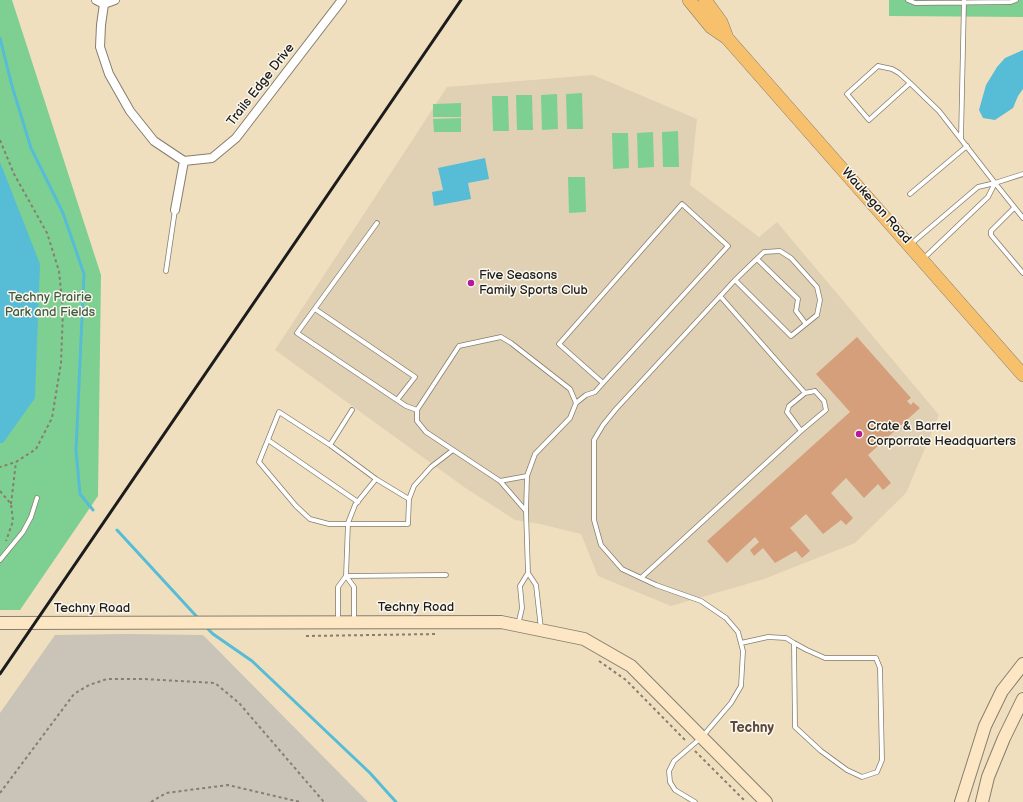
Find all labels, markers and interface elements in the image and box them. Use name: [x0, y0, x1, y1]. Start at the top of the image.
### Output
street label: Trails Edge Drive: [224, 41, 298, 129]
street label: Waukegan Road: [838, 165, 914, 247]
place label: Five Seasons Family Sports Club: [479, 268, 588, 299]
marker: Five Seasons Family Sports Club: [466, 278, 476, 288]
park label: Techny Prairie Park and Fields: [5, 290, 95, 321]
place label: Crate & Barrel Corporrate Headquarters: [867, 419, 1016, 450]
marker: Crate & Barrel Corporrate Headquarters: [854, 429, 864, 439]
street label: Techny Road: [378, 600, 454, 616]
street label: Techny Road: [54, 601, 130, 617]
district label: Techny: [730, 720, 774, 736]

